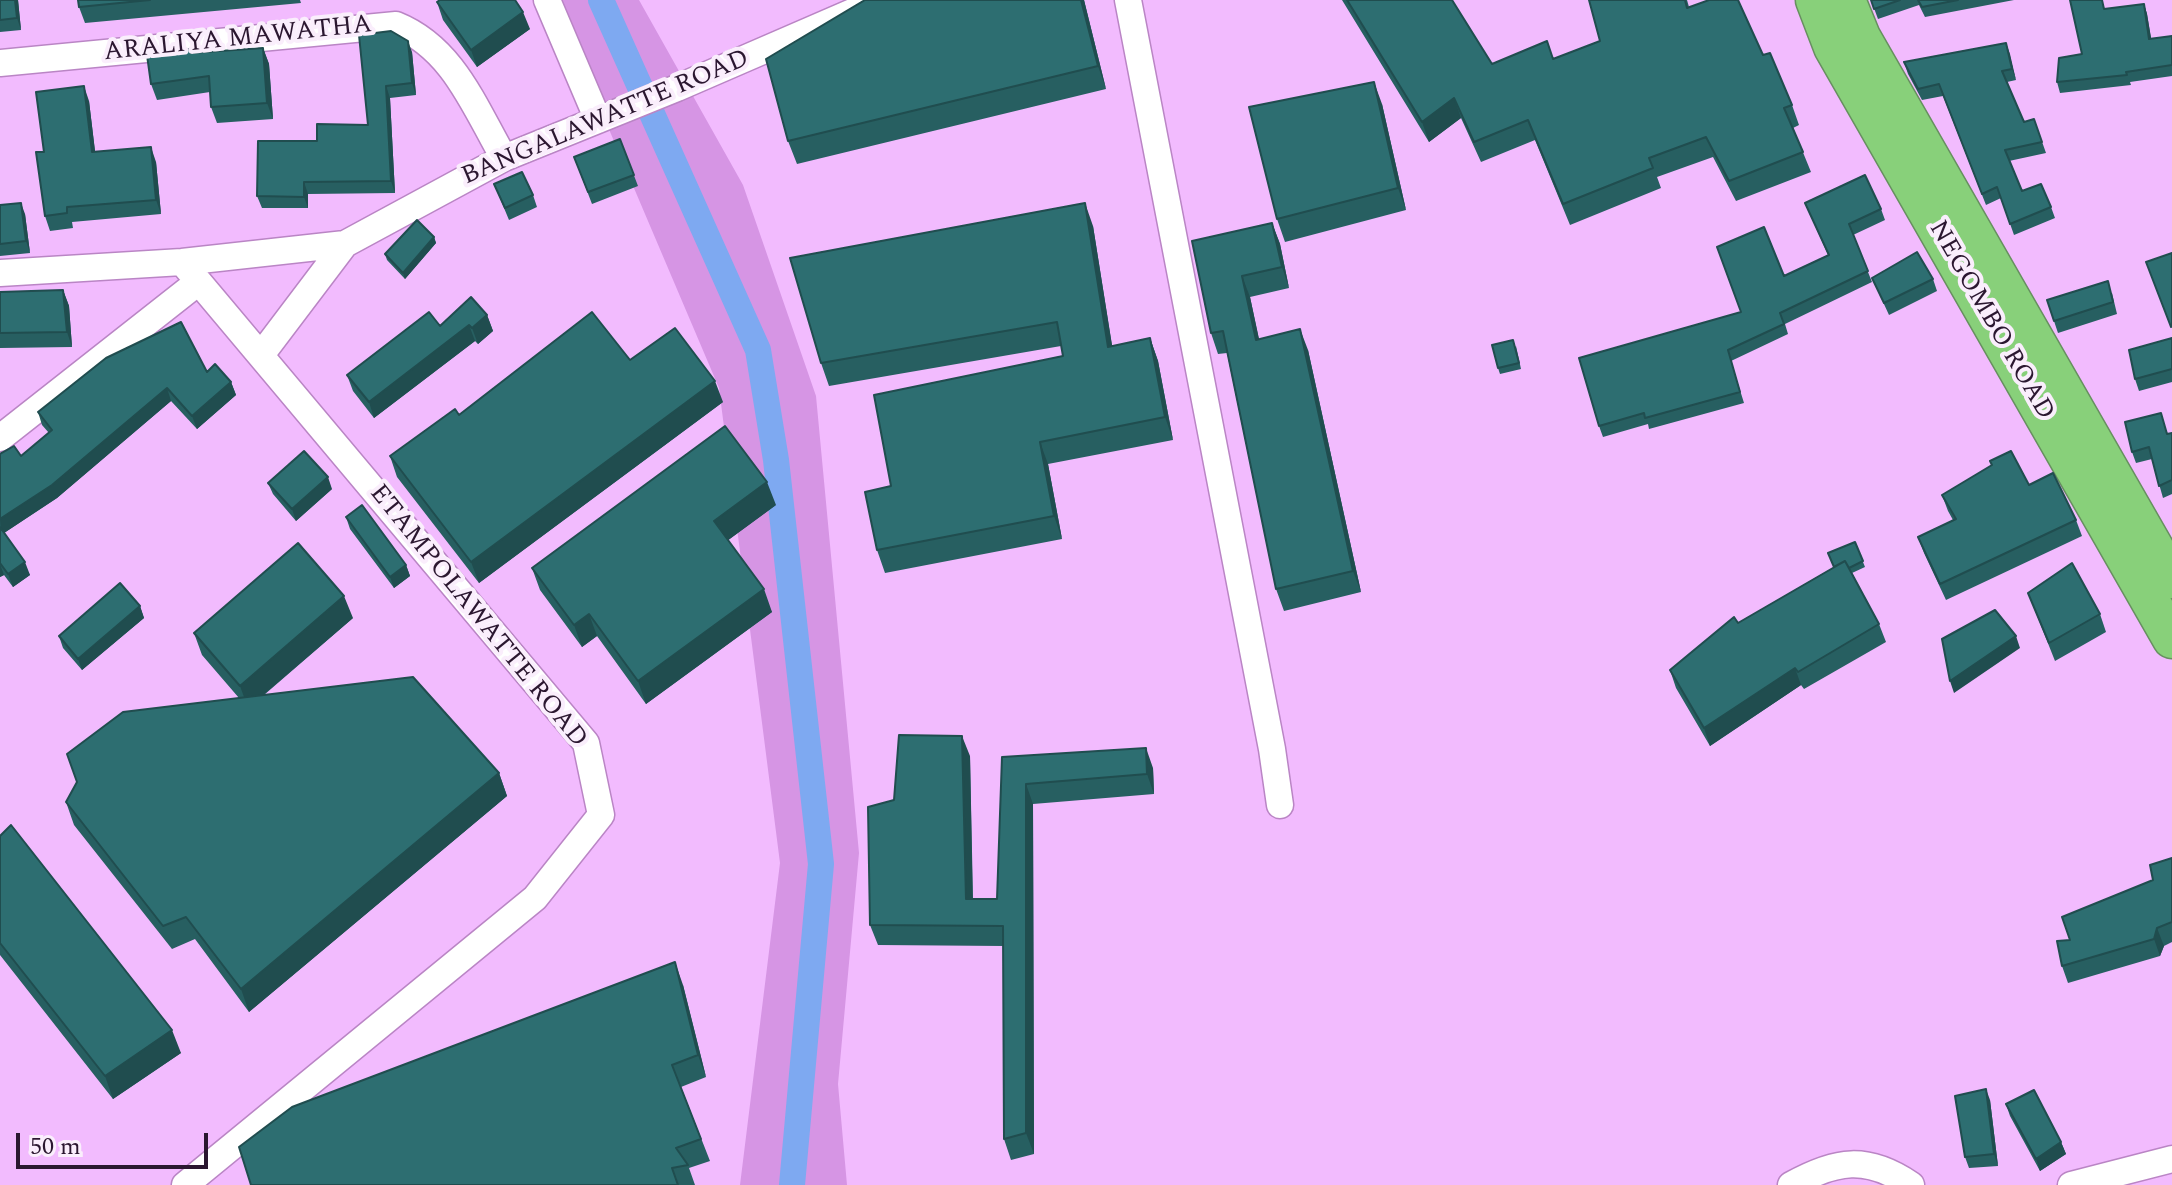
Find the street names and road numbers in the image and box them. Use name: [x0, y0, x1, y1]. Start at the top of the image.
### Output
street label: ARALIYA MAWATHA: [102, 10, 374, 70]
street label: BANGALAWATTE ROAD: [458, 44, 754, 194]
street label: NEGOMBO ROAD: [1920, 216, 2060, 426]
street label: ETAMPOLAWATTE ROAD: [361, 479, 593, 755]

